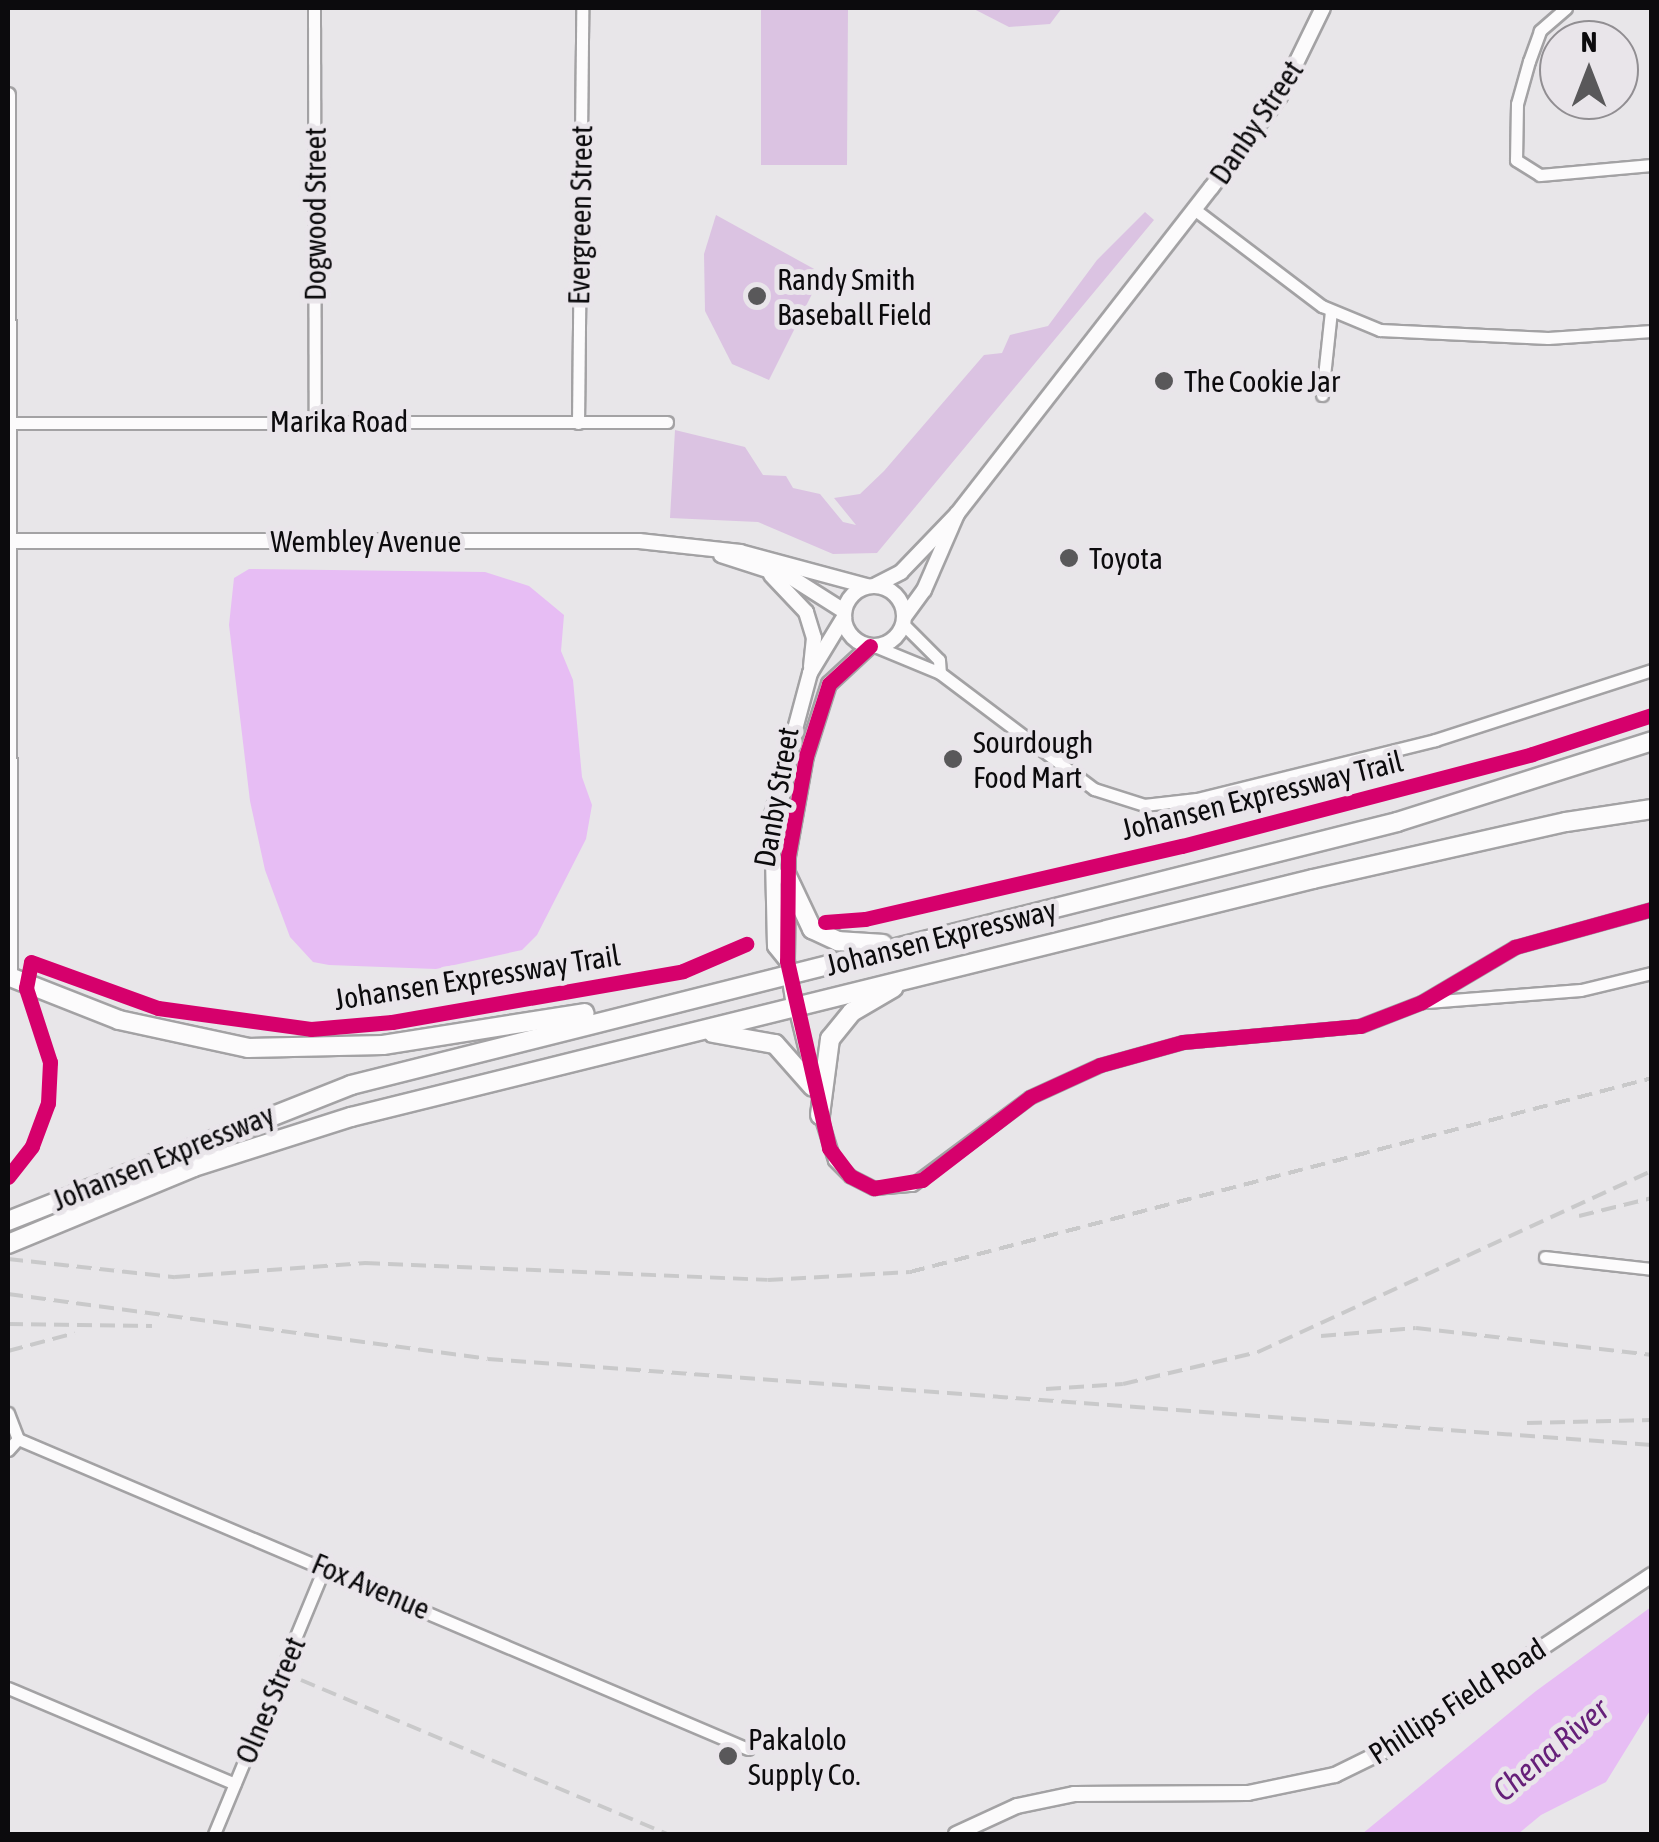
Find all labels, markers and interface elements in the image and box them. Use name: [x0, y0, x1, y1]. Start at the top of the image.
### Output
north arrow: [1539, 20, 1639, 120]
text: N: [1581, 26, 1597, 58]
street label: Danby Street: [1202, 53, 1310, 191]
street label: Evergreen Street: [560, 125, 600, 305]
street label: Dogwood Street: [297, 127, 333, 301]
place label: Randy Smith Baseball Field: [777, 261, 932, 332]
marker: Randy Smith Baseball Field: [746, 285, 768, 307]
place label: The Cookie Jar: [1184, 363, 1340, 399]
marker: The Cookie Jar: [1153, 370, 1175, 392]
street label: Marika Road: [270, 403, 408, 439]
street label: Wembley Avenue: [271, 523, 461, 559]
place label: Toyota: [1089, 540, 1163, 576]
marker: Toyota: [1058, 547, 1080, 569]
street label: Danby Street: [746, 724, 806, 870]
place label: Sourdough Food Mart: [973, 724, 1093, 794]
street label: Johansen Expressway Trail: [1118, 743, 1406, 847]
marker: Sourdough Food Mart: [942, 748, 964, 770]
street label: Johansen Expressway: [822, 891, 1060, 983]
street label: Johansen Expressway Trail: [332, 937, 622, 1017]
street label: Johansen Expressway: [47, 1096, 279, 1218]
street label: Fox Avenue: [307, 1545, 435, 1627]
street label: Phillips Field Road: [1362, 1630, 1552, 1772]
street label: Olnes Street: [227, 1631, 313, 1769]
water label: Chena River: [1485, 1690, 1617, 1810]
place label: Pakalolo Supply Co.: [748, 1721, 861, 1792]
marker: Pakalolo Supply Co.: [717, 1745, 739, 1767]

